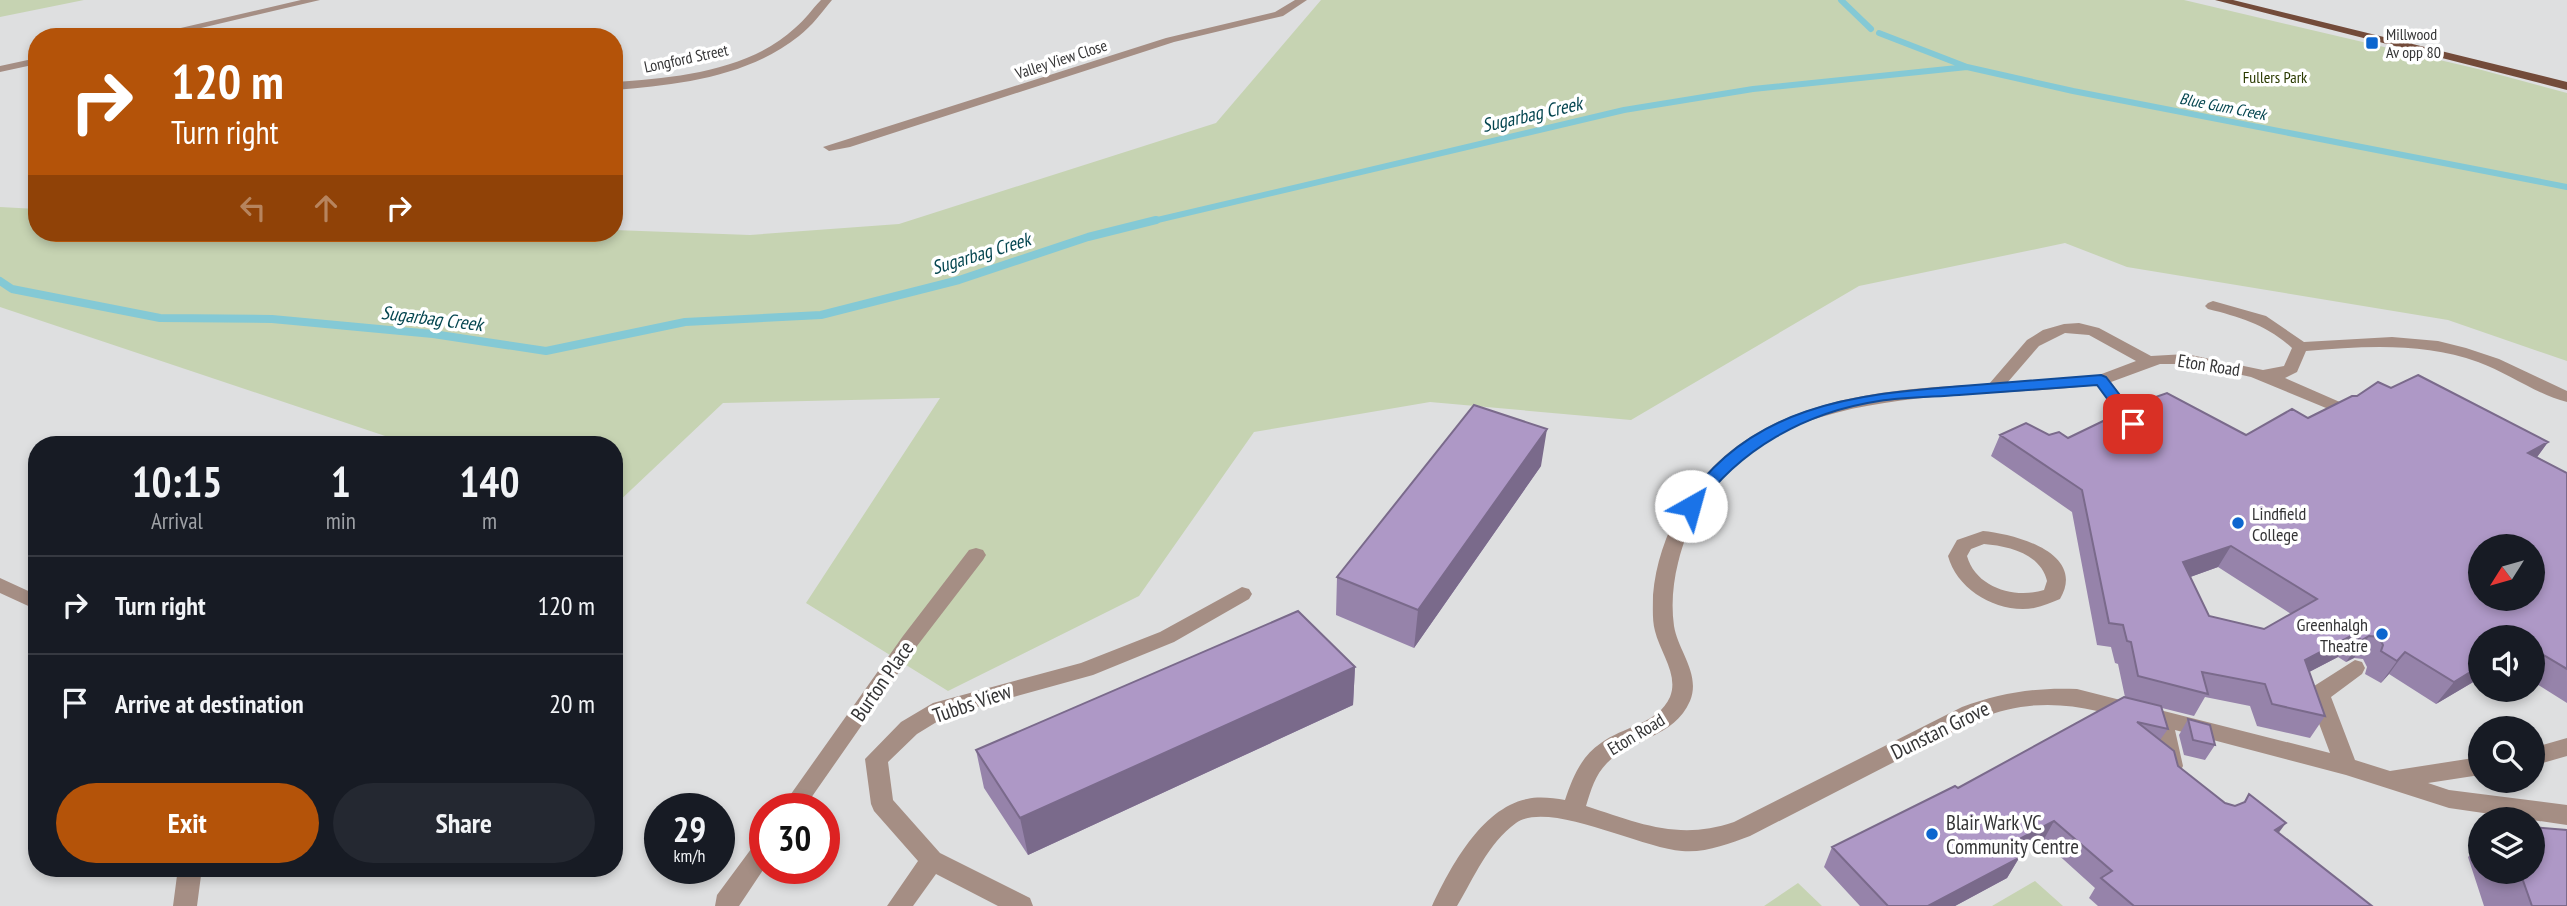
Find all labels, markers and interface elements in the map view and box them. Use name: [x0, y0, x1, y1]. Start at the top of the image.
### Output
place label: Millwood Av opp 80: [2386, 24, 2441, 62]
street label: Valley View Close: [1012, 35, 1109, 84]
marker: Millwood Av opp 80: [2364, 35, 2380, 51]
street label: Longford Street: [642, 39, 730, 77]
text: 120 m: [171, 49, 284, 113]
icon: right: [56, 56, 147, 147]
park label: Fullers Park: [2243, 67, 2308, 87]
water label: Blue Gum Creek: [2178, 88, 2270, 125]
water label: Sugarbag Creek: [1480, 90, 1587, 137]
text: Turn right: [171, 111, 279, 153]
icon: left: [234, 189, 272, 227]
icon: ahead: [307, 189, 345, 227]
icon: right: [380, 189, 418, 227]
water label: Sugarbag Creek: [929, 226, 1036, 279]
water label: Sugarbag Creek: [380, 300, 487, 336]
street label: Eton Road: [2176, 349, 2242, 381]
pin: [2103, 394, 2163, 454]
icon: arrive: [2114, 405, 2152, 443]
text: 10:15: [131, 454, 222, 509]
text: 1: [331, 454, 351, 509]
text: 140: [459, 454, 520, 509]
position arrow: [1654, 469, 1728, 543]
place label: Lindfield College: [2252, 502, 2306, 546]
text: Arrival: [151, 506, 203, 535]
text: min: [326, 506, 356, 535]
text: m: [482, 506, 497, 535]
marker: Lindfield College: [2230, 515, 2246, 531]
north arrow: [2468, 534, 2544, 611]
map controls: [2468, 534, 2545, 884]
icon: right: [56, 586, 94, 624]
text: Turn right: [115, 589, 206, 622]
text: 120 m: [537, 589, 595, 622]
place label: Greenhalgh Theatre: [2297, 613, 2368, 657]
button: sound: [2468, 625, 2545, 702]
marker: Greenhalgh Theatre: [2374, 626, 2390, 642]
street label: Burton Place: [845, 636, 919, 726]
street label: Tubbs View: [929, 677, 1015, 729]
icon: arrive: [56, 684, 94, 722]
text: Arrive at destination: [115, 687, 304, 720]
text: 20 m: [549, 687, 595, 720]
street label: Dunstan Grove: [1886, 695, 1994, 765]
street label: Eton Road: [1603, 708, 1669, 760]
button: search: [2468, 716, 2545, 793]
button: Exit: [56, 783, 319, 863]
button: Share: [333, 783, 595, 863]
speed limit sign: 30: [749, 793, 840, 884]
text: 29: [673, 806, 706, 852]
button: layers: [2468, 807, 2545, 884]
place label: Blair Wark VC Community Centre: [1946, 809, 2079, 860]
marker: Blair Wark VC Community Centre: [1924, 826, 1940, 842]
text: km/h: [674, 844, 705, 867]

